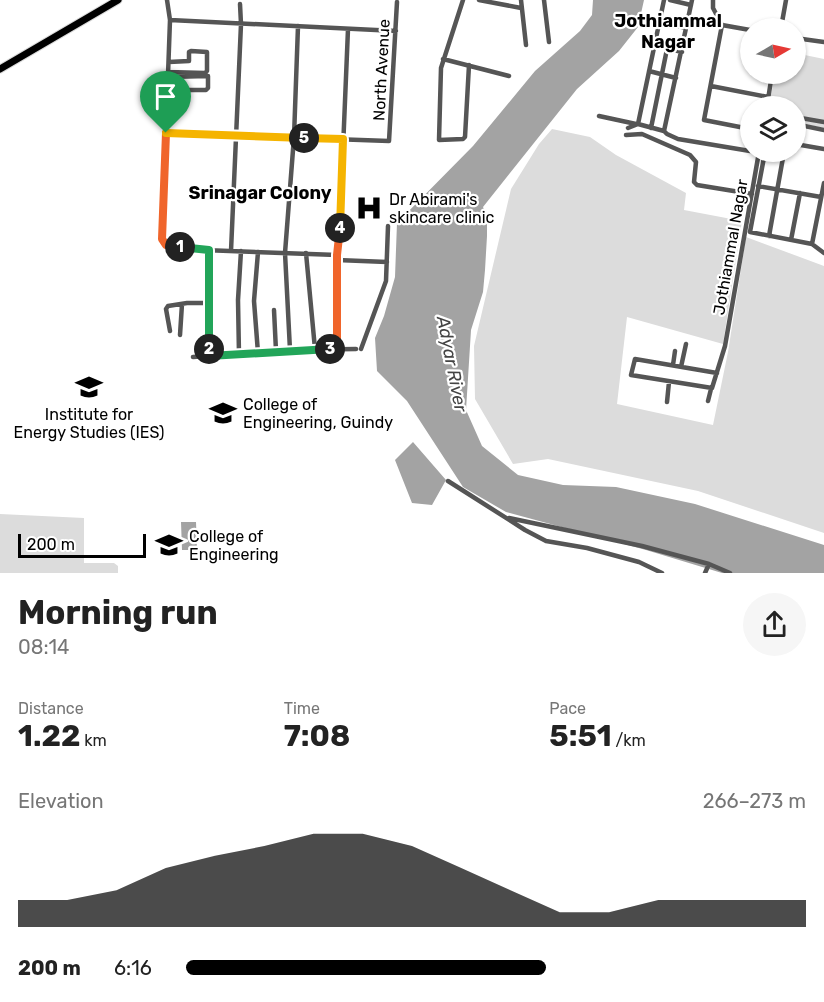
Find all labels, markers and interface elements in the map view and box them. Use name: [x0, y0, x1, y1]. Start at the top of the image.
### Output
district label: Jothiammal Nagar: [614, 10, 722, 53]
north arrow: [740, 18, 806, 84]
map controls: [740, 18, 806, 162]
street label: North Avenue: [369, 19, 394, 121]
pin: [140, 71, 191, 133]
icon: arrive: [149, 80, 182, 113]
button: layers: [740, 96, 806, 162]
pin: 5: [289, 123, 319, 153]
text: 5: [299, 128, 309, 147]
street label: Jothiammal Nagar: [709, 178, 752, 316]
district label: Srinagar Colony: [189, 182, 332, 204]
place label: Dr Abirami's skincare clinic: [389, 190, 495, 227]
hospital icon: Dr Abirami's skincare clinic: [354, 193, 384, 223]
pin: 4: [325, 213, 355, 243]
text: 4: [335, 218, 345, 237]
pin: 1: [165, 232, 195, 262]
text: 1: [176, 237, 184, 256]
water label: Adyar River: [432, 313, 472, 415]
pin: 2: [194, 334, 224, 364]
pin: 3: [315, 334, 345, 364]
text: 2: [204, 339, 214, 358]
text: 3: [325, 339, 335, 358]
school or university icon: Institute for Energy Studies (IES): [74, 372, 104, 402]
place label: College of Engineering, Guindy: [243, 395, 393, 432]
school or university icon: College of Engineering, Guindy: [208, 398, 238, 428]
place label: Institute for Energy Studies (IES): [14, 405, 164, 442]
place label: College of Engineering: [189, 527, 279, 564]
school or university icon: College of Engineering: [154, 530, 184, 560]
scale bar: [18, 531, 146, 558]
text: 200 m: [27, 535, 75, 554]
text: Morning run: [18, 593, 218, 632]
button: share: [743, 593, 806, 656]
text: 08:14: [18, 635, 70, 659]
text: Distance: [18, 699, 84, 718]
text: Time: [284, 699, 320, 718]
text: Pace: [549, 699, 586, 718]
text: 1.22: [18, 718, 80, 754]
text: 7:08: [284, 718, 350, 754]
text: 5:51: [549, 718, 612, 754]
text: km: [80, 731, 107, 750]
text: /km: [612, 731, 646, 750]
text: Elevation: [18, 789, 104, 813]
text: 266–273 m: [703, 789, 806, 813]
text: 200 m: [18, 956, 81, 980]
text: 6:16: [114, 956, 152, 980]

